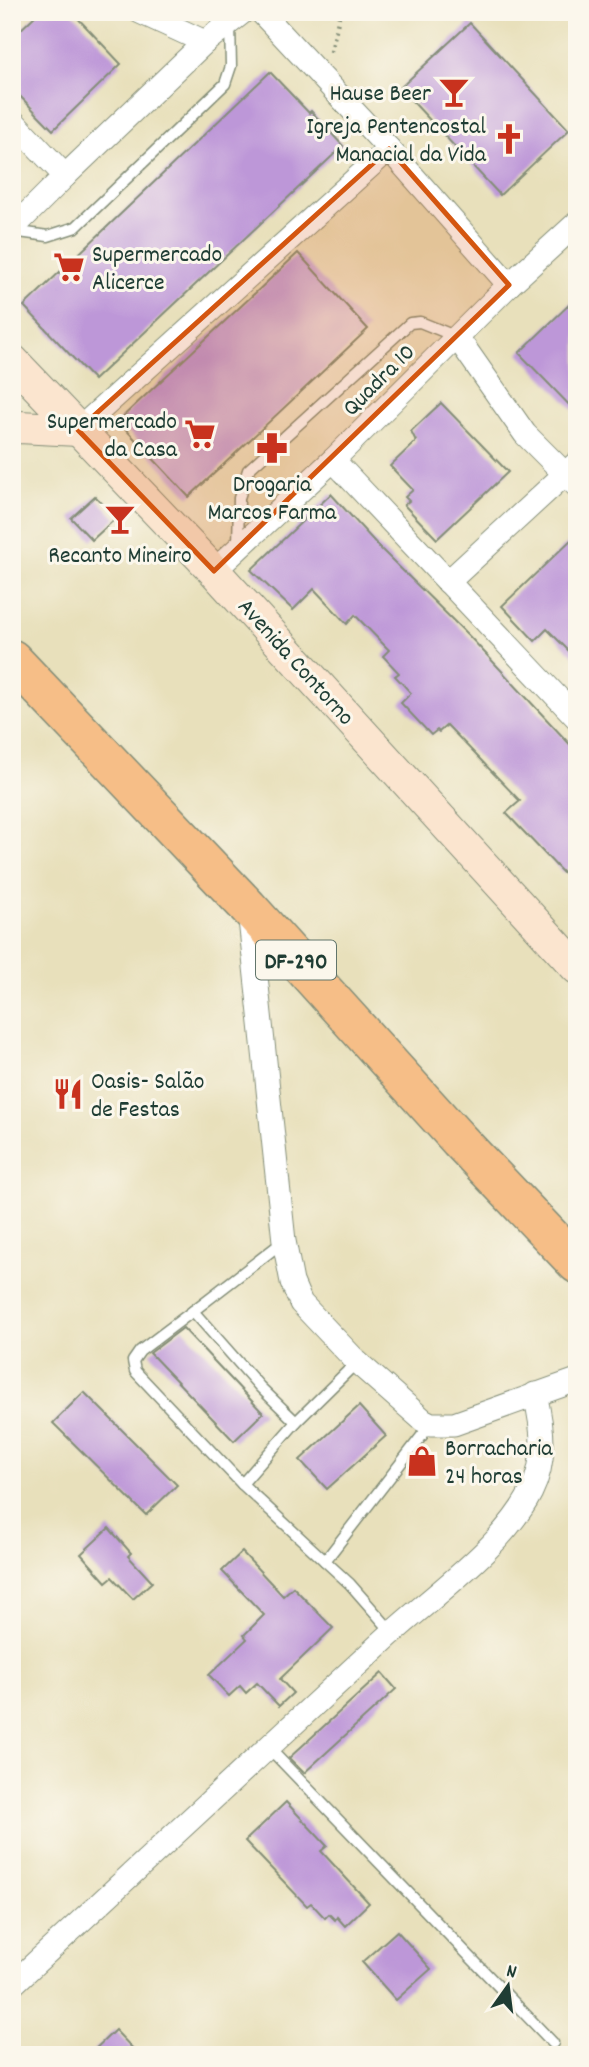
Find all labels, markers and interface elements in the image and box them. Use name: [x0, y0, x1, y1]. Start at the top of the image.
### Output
bar icon: Hause Beer: [437, 75, 471, 109]
place label: Hause Beer: [330, 78, 431, 112]
place label: Igreja Pentencostal Manacial da Vida: [306, 111, 487, 173]
church icon: Igreja Pentencostal Manacial da Vida: [492, 122, 526, 156]
place label: Supermercado Alicerce: [92, 239, 222, 301]
supermarket icon: Supermercado Alicerce: [52, 250, 86, 284]
street label: Quadra 10: [336, 337, 424, 425]
place label: Supermercado da Casa: [47, 406, 178, 468]
supermarket icon: Supermercado da Casa: [183, 417, 217, 451]
pharmacy icon: Drogaria Marcos Farma: [255, 431, 289, 465]
place label: Drogaria Marcos Farma: [208, 469, 337, 531]
bar icon: Recanto Mineiro: [103, 502, 137, 536]
place label: Recanto Mineiro: [48, 540, 192, 574]
street label: Avenida Contorno: [228, 592, 361, 734]
road number: DF-290: [256, 940, 336, 979]
place label: Oasis- Salão de Festas: [91, 1066, 205, 1128]
restaurant icon: Oasis- Salão de Festas: [51, 1077, 85, 1111]
place label: Borracharia 24 horas: [445, 1433, 553, 1495]
shop icon: Borracharia 24 horas: [405, 1444, 439, 1478]
north arrow: [474, 1952, 544, 2022]
text: N: [503, 1959, 519, 1987]

